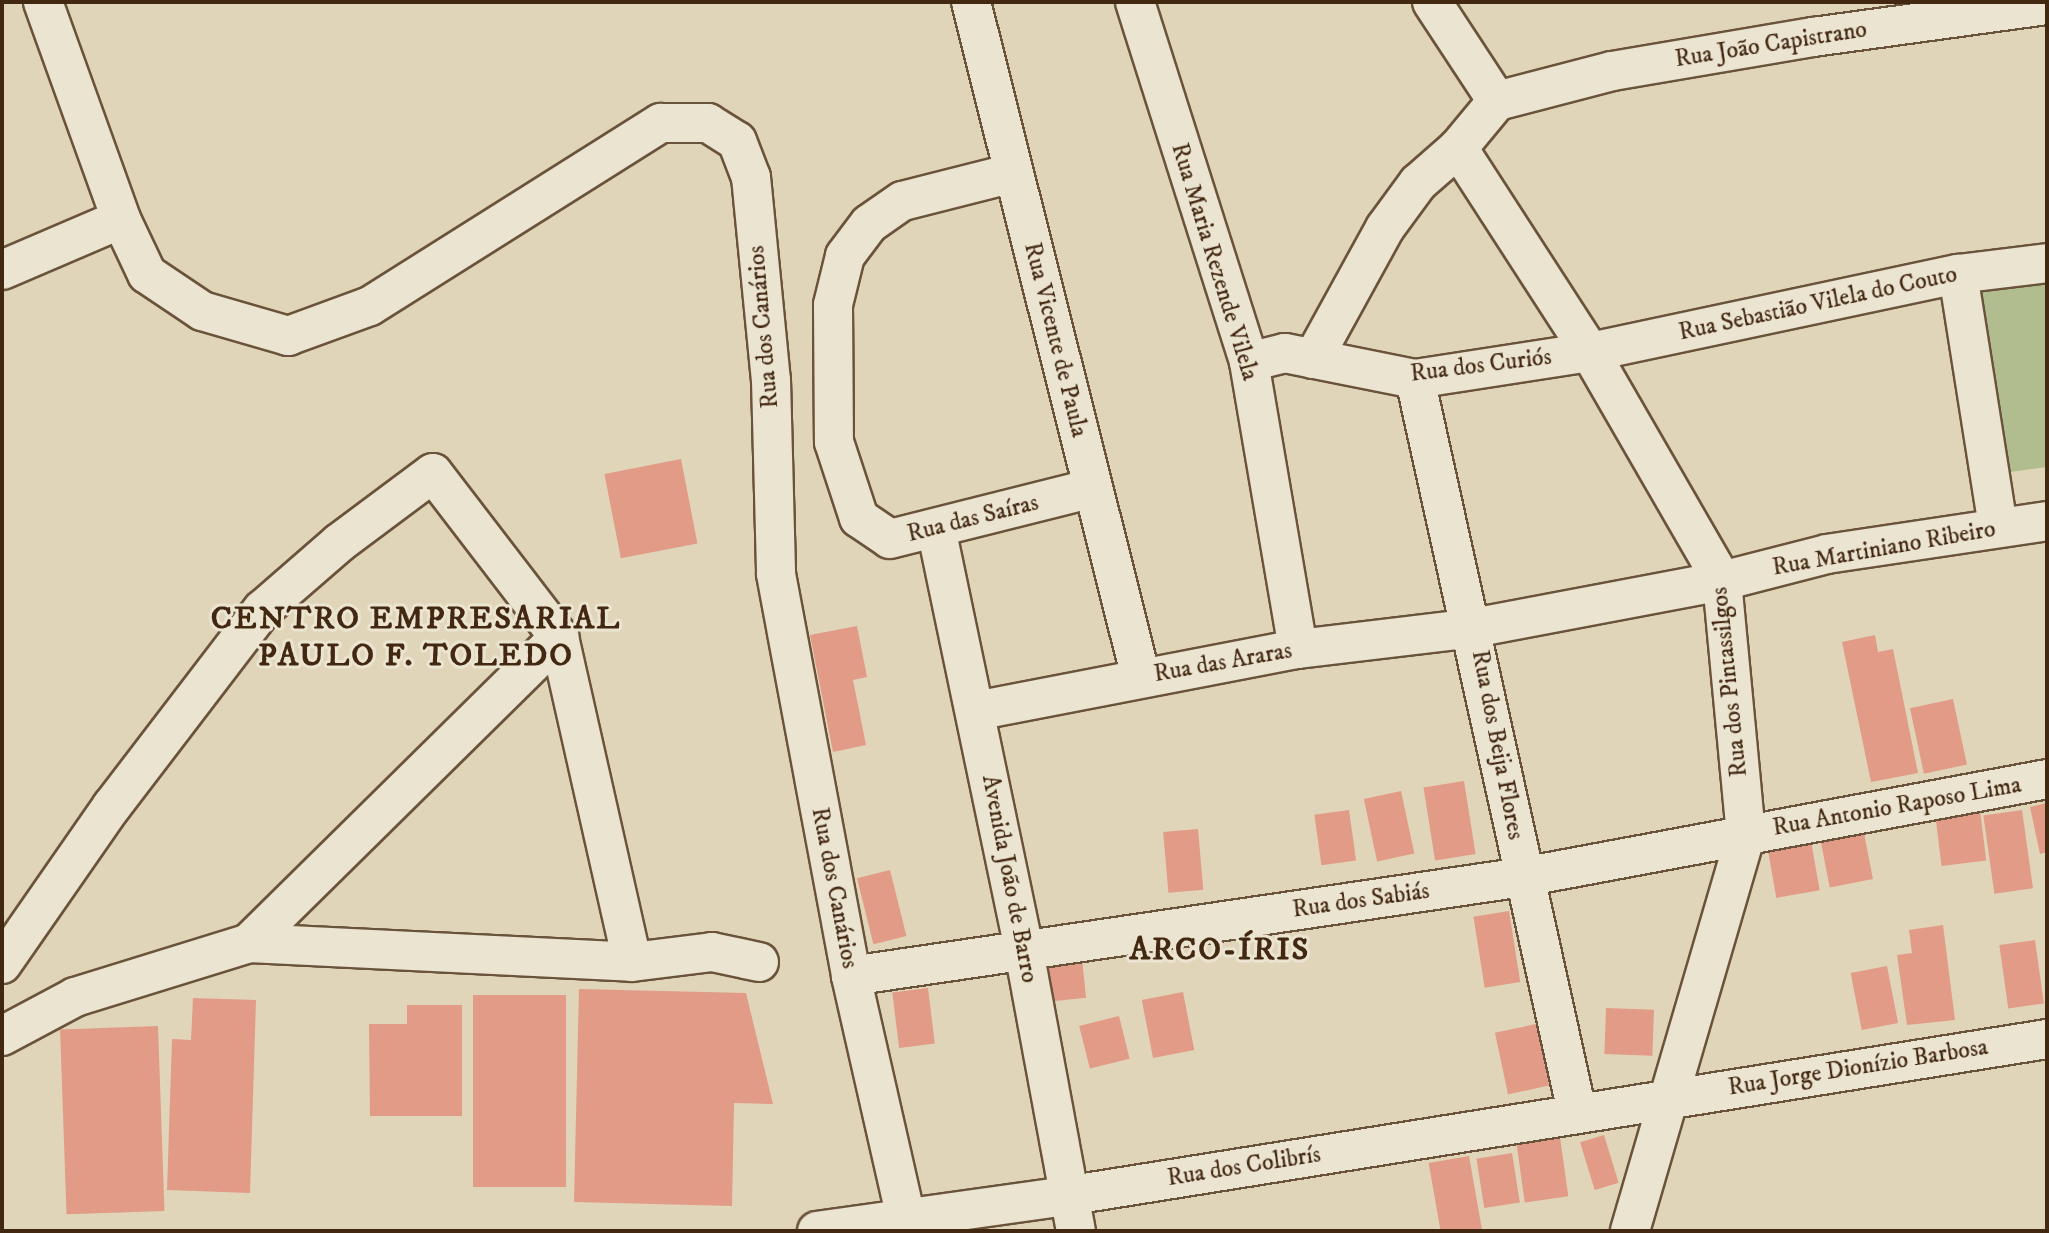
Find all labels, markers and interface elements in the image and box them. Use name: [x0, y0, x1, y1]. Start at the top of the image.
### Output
street label: Rua João Capistrano: [1673, 16, 1869, 74]
street label: Rua Maria Rezende Vilela: [1164, 140, 1264, 384]
street label: Rua Vicente de Paula: [1017, 240, 1093, 440]
street label: Rua dos Canários: [743, 244, 785, 410]
street label: Rua Sebastião Vilela do Couto: [1676, 260, 1960, 348]
street label: Rua dos Curiós: [1409, 343, 1553, 389]
street label: Rua das Saíras: [904, 489, 1042, 549]
street label: Rua Martiniano Ribeiro: [1770, 515, 1998, 583]
street label: Rua dos Pintassilgos: [1706, 586, 1754, 778]
district label: CENTRO EMPRESARIAL PAULO F. TOLEDO: [213, 601, 619, 676]
street label: Rua das Araras: [1152, 637, 1294, 689]
street label: Rua dos Beija Flores: [1465, 648, 1529, 842]
street label: Rua Antonio Raposo Lima: [1770, 771, 2024, 843]
street label: Avenida João de Barro: [975, 773, 1043, 985]
street label: Rua dos Canários: [804, 805, 864, 971]
street label: Rua dos Sabiás: [1291, 877, 1431, 925]
district label: ARCO-ÍRIS: [1131, 931, 1309, 969]
street label: Rua Jorge Dionízio Barbosa: [1726, 1033, 1990, 1103]
street label: Rua dos Colibrís: [1165, 1141, 1323, 1193]

